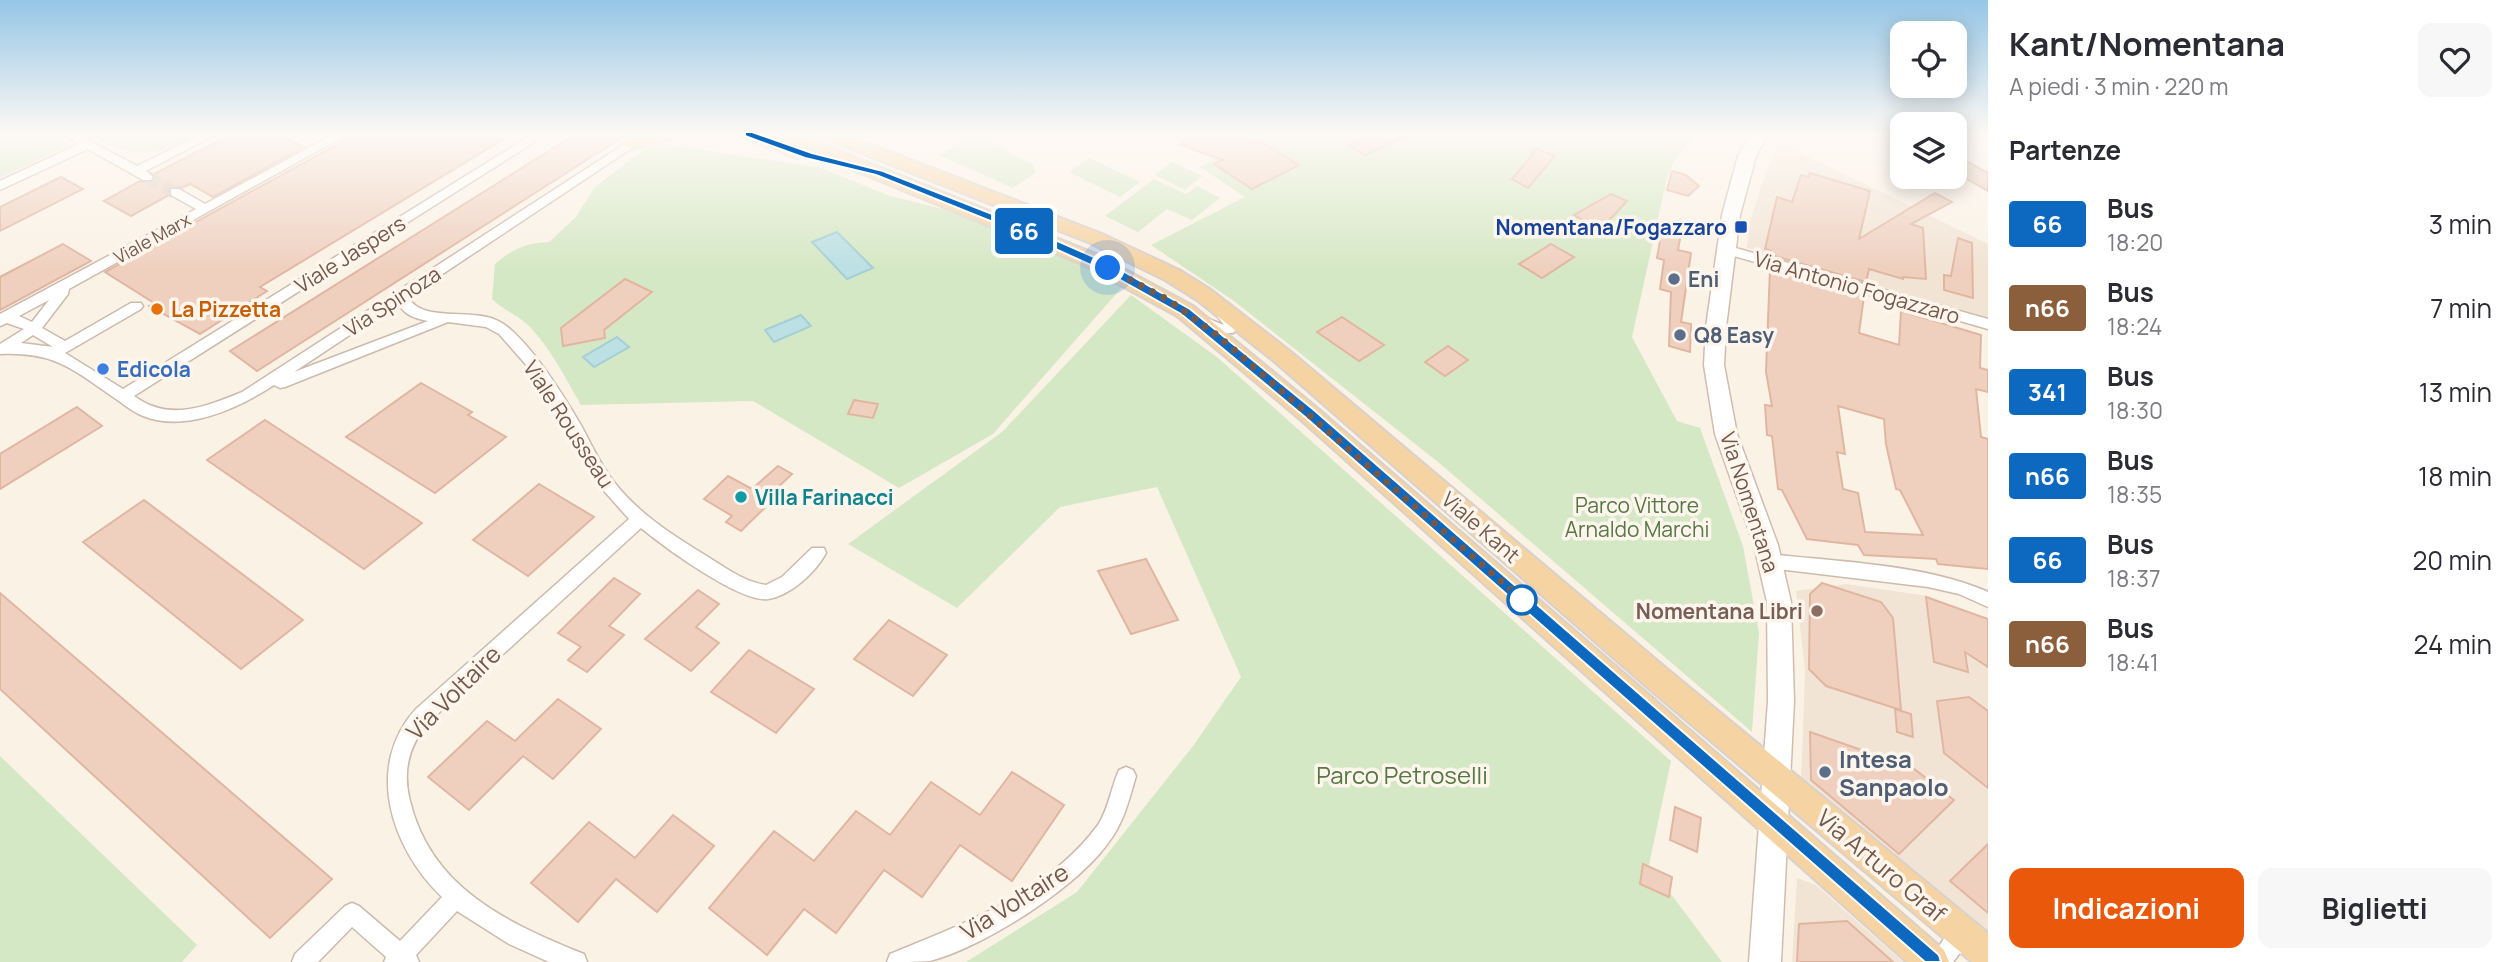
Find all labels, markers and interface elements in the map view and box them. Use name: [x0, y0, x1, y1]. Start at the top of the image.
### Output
map controls: [1890, 21, 1967, 189]
button: locate: [1890, 21, 1967, 98]
text: Kant/Nomentana: [2009, 21, 2285, 66]
button: heart: [2418, 23, 2492, 97]
text: A piedi · 3 min · 220 m: [2009, 70, 2229, 102]
button: layers: [1890, 112, 1967, 189]
text: Partenze: [2009, 132, 2121, 168]
text: Bus: [2107, 190, 2154, 226]
text: 3 min: [2429, 206, 2492, 242]
street label: Viale Marx: [109, 207, 195, 269]
text: 66: [2033, 207, 2062, 240]
line badge: 66: [992, 208, 1056, 254]
street label: Viale Jaspers: [289, 209, 411, 299]
place label: Nomentana/Fogazzaro: [1496, 213, 1727, 241]
text: 66: [1009, 214, 1039, 247]
marker: Nomentana/Fogazzaro: [1733, 219, 1749, 235]
text: 18:20: [2107, 226, 2163, 258]
street label: Via Antonio Fogazzaro: [1751, 244, 1963, 330]
your location: [1090, 250, 1125, 285]
street label: Via Spinoza: [338, 259, 446, 343]
place label: Eni: [1688, 265, 1719, 293]
marker: Eni: [1666, 271, 1682, 287]
text: Bus: [2107, 274, 2154, 310]
text: 7 min: [2430, 290, 2492, 326]
text: n66: [2025, 291, 2070, 324]
place label: La Pizzetta: [171, 295, 281, 323]
marker: La Pizzetta: [149, 301, 165, 317]
text: 18:24: [2107, 310, 2162, 342]
place label: Q8 Easy: [1694, 321, 1774, 349]
marker: Q8 Easy: [1672, 327, 1688, 343]
place label: Edicola: [117, 355, 191, 383]
street label: Viale Rousseau: [517, 355, 621, 493]
text: Bus: [2107, 358, 2154, 394]
marker: Edicola: [95, 361, 111, 377]
text: 13 min: [2419, 374, 2492, 410]
text: 341: [2028, 375, 2067, 408]
text: 18:30: [2107, 394, 2163, 426]
street label: Via Nomentana: [1714, 428, 1786, 576]
text: Bus: [2107, 442, 2154, 478]
text: 18 min: [2418, 458, 2492, 494]
text: n66: [2025, 459, 2070, 492]
text: 18:35: [2107, 478, 2162, 510]
place label: Villa Farinacci: [755, 483, 894, 511]
street label: Viale Kant: [1436, 485, 1526, 569]
marker: Villa Farinacci: [733, 489, 749, 505]
park label: Parco Vittore Arnaldo Marchi: [1565, 491, 1709, 543]
text: Bus: [2107, 526, 2154, 562]
text: 20 min: [2413, 542, 2492, 578]
text: 66: [2033, 543, 2062, 576]
text: 18:37: [2107, 562, 2160, 594]
unlabelled marker: [1507, 585, 1537, 615]
place label: Nomentana Libri: [1636, 597, 1803, 625]
marker: Nomentana Libri: [1809, 603, 1825, 619]
text: Bus: [2107, 610, 2154, 646]
text: 24 min: [2414, 626, 2492, 662]
text: n66: [2025, 627, 2070, 660]
street label: Via Voltaire: [398, 637, 508, 747]
text: 18:41: [2107, 646, 2159, 678]
place label: Intesa Sanpaolo: [1839, 742, 1949, 803]
park label: Parco Petroselli: [1316, 758, 1488, 791]
marker: Intesa Sanpaolo: [1817, 764, 1833, 780]
street label: Via Arturo Graf: [1810, 801, 1954, 929]
street label: Via Voltaire: [954, 855, 1074, 947]
button: Indicazioni: [2009, 868, 2244, 948]
button: Biglietti: [2258, 868, 2492, 948]

